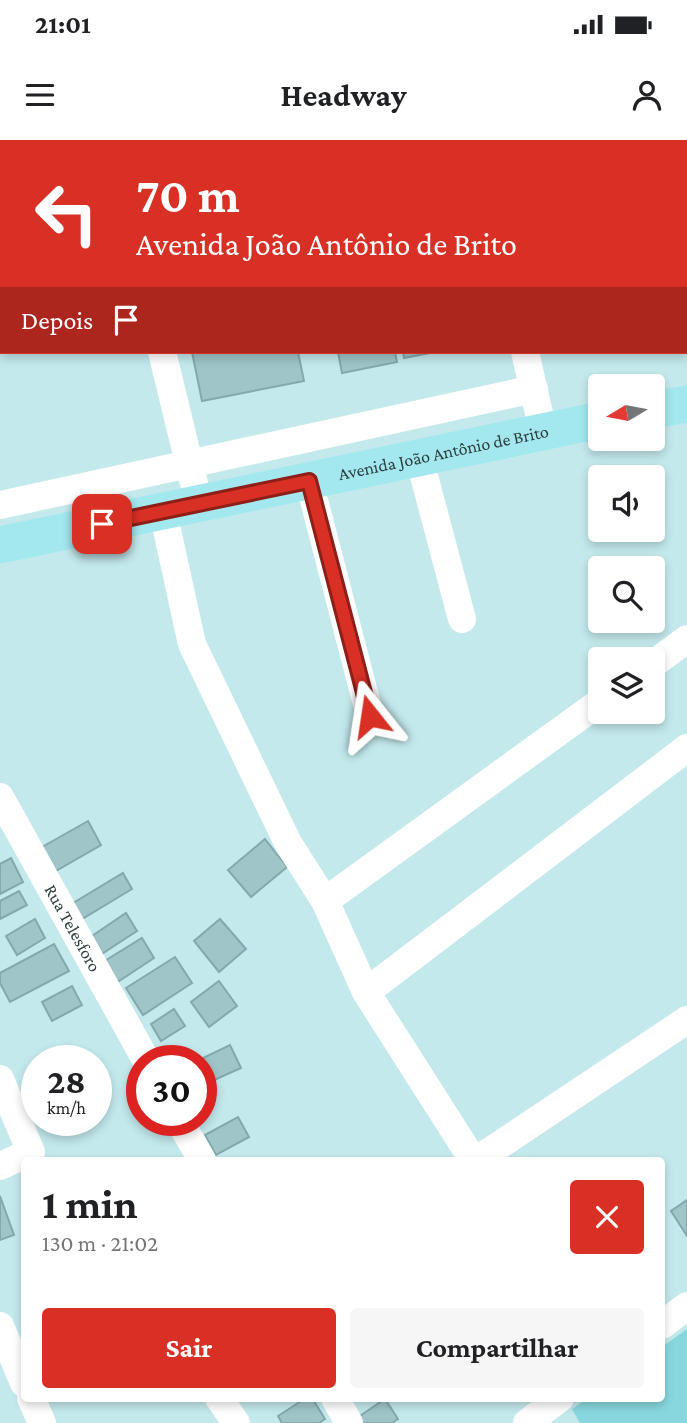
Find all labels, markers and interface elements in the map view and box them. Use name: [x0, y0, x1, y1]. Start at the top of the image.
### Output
text: 21:01: [35, 10, 91, 39]
icon: menu: [21, 76, 59, 114]
icon: person: [628, 76, 666, 114]
text: Headway: [281, 77, 406, 113]
icon: left: [21, 168, 112, 259]
text: 70 m: [136, 168, 240, 223]
text: Avenida João Antônio de Brito: [136, 226, 517, 262]
icon: arrive: [107, 301, 145, 339]
text: Depois: [21, 306, 93, 335]
north arrow: [588, 374, 665, 452]
map controls: [588, 374, 665, 724]
street label: Avenida João Antônio de Brito: [337, 421, 550, 484]
button: sound: [588, 465, 665, 542]
pin: [72, 494, 132, 554]
icon: arrive: [83, 505, 121, 543]
button: search: [588, 556, 665, 633]
button: layers: [588, 647, 665, 724]
position arrow: [333, 679, 407, 753]
street label: Rua Telesforo: [41, 881, 105, 975]
speed limit sign: 30: [126, 1045, 217, 1136]
text: 28: [47, 1062, 86, 1101]
text: km/h: [47, 1098, 86, 1118]
text: 1 min: [42, 1180, 138, 1227]
button: close: [570, 1180, 644, 1254]
text: 130 m · 21:02: [42, 1230, 158, 1256]
button: Sair: [42, 1308, 336, 1388]
button: Compartilhar: [350, 1308, 644, 1388]

